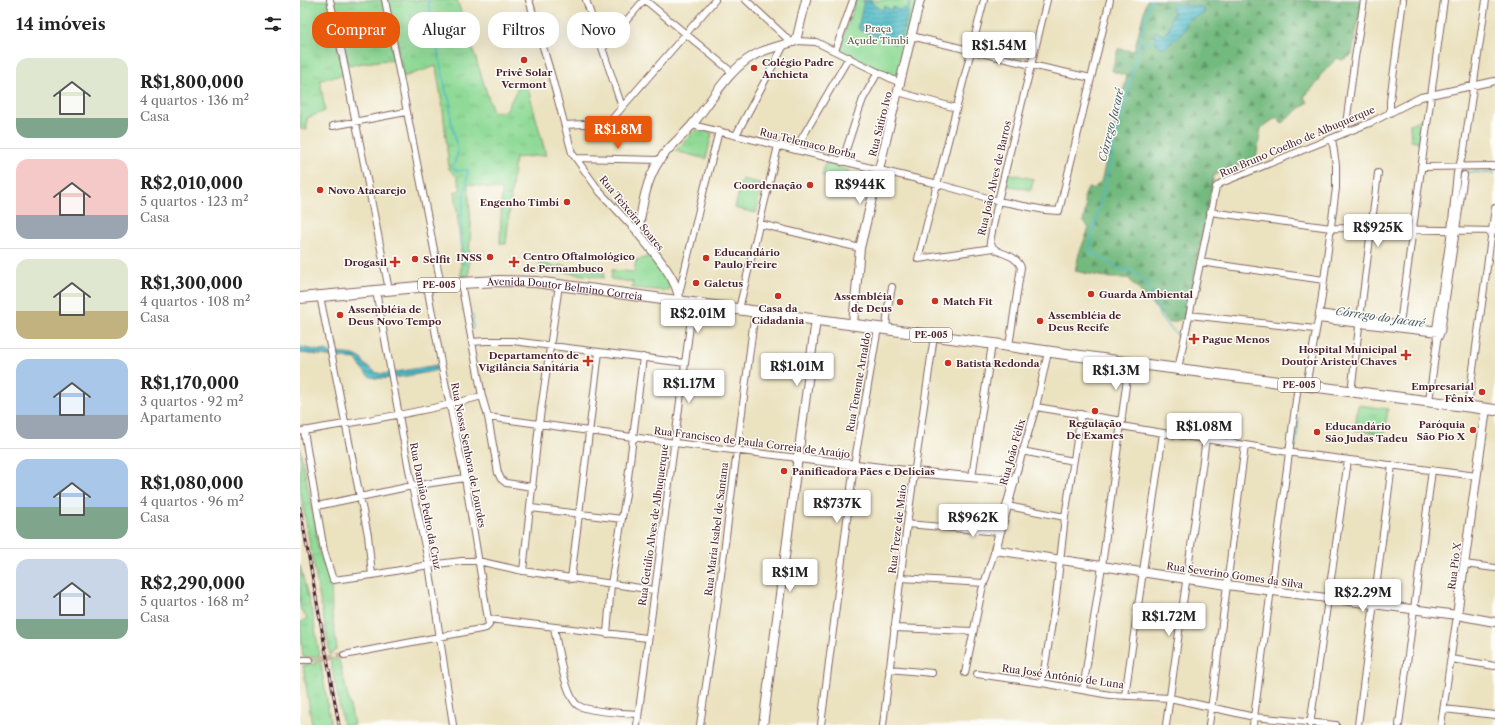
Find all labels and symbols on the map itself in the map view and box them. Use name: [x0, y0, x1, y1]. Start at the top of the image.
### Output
park label: Praça Açude Timbi: [846, 22, 909, 47]
pin: R$1.54M: [962, 32, 1036, 66]
marker: Privê Solar Vermont: [519, 55, 529, 65]
place label: Colégio Padre Anchieta: [761, 56, 834, 81]
marker: Colégio Padre Anchieta: [749, 63, 759, 73]
place label: Privê Solar Vermont: [496, 66, 552, 91]
water label: Córrego Jacaré: [1095, 86, 1127, 163]
street label: Rua Sátiro Ivo: [866, 90, 895, 158]
street label: Rua Bruno Coelho de Albuquerque: [1218, 103, 1377, 180]
pin: R$1.8M: [585, 116, 651, 150]
street label: Rua João Alves de Barros: [975, 119, 1014, 237]
street label: Rua Telemaco Borba: [758, 125, 858, 162]
pin: R$944K: [827, 171, 893, 205]
street label: Rua Teixeira Soares: [596, 173, 667, 253]
place label: Coordenação: [734, 179, 802, 192]
marker: Coordenação: [805, 180, 815, 190]
place label: Novo Atacarejo: [328, 184, 406, 197]
marker: Novo Atacarejo: [315, 185, 325, 195]
place label: Engenho Timbí: [480, 196, 559, 209]
marker: Engenho Timbí: [562, 197, 572, 207]
pin: R$925K: [1345, 214, 1411, 248]
place label: Educandário Paulo Freire: [714, 246, 780, 271]
place label: Centro Oftalmológico de Pernambuco: [523, 250, 635, 275]
place label: INSS: [456, 251, 482, 264]
marker: INSS: [485, 252, 495, 262]
place label: Selfit: [423, 253, 450, 266]
marker: Educandário Paulo Freire: [701, 253, 711, 263]
marker: Selfit: [410, 254, 420, 264]
place label: Drogasil: [344, 256, 387, 269]
marker: Centro Oftalmológico de Pernambuco: [508, 256, 520, 268]
marker: Drogasil: [390, 257, 400, 267]
street label: Avenida Doutor Belmino Correia: [486, 275, 644, 303]
place label: Galetus: [704, 277, 743, 290]
road number: PE-005: [418, 278, 460, 292]
marker: Galetus: [691, 278, 701, 288]
place label: Guarda Ambiental: [1099, 288, 1193, 301]
marker: Guarda Ambiental: [1086, 289, 1096, 299]
place label: Assembléia de Deus: [833, 290, 892, 315]
marker: Casa da Cidadania: [773, 291, 783, 301]
place label: Match Fit: [943, 295, 993, 308]
marker: Match Fit: [930, 296, 940, 306]
marker: Assembléia de Deus: [895, 297, 905, 307]
pin: R$2.01M: [661, 300, 735, 334]
place label: Casa da Cidadania: [752, 302, 805, 327]
place label: Assembléia de Deus Novo Tempo: [347, 303, 441, 328]
water label: Córrego do Jacaré: [1334, 304, 1426, 330]
place label: Assembléia de Deus Recife: [1047, 309, 1121, 334]
marker: Assembléia de Deus Novo Tempo: [335, 310, 345, 320]
marker: Assembléia de Deus Recife: [1035, 316, 1045, 326]
road number: PE-005: [910, 328, 952, 342]
street label: Rua Tenente Arnaldo: [843, 331, 874, 433]
place label: Pague Menos: [1202, 333, 1270, 346]
marker: Pague Menos: [1189, 334, 1199, 344]
place label: Hospital Municipal Doutor Aristeu Chaves: [1281, 343, 1397, 368]
place label: Departamento de Vigilância Sanitária: [477, 349, 579, 374]
marker: Hospital Municipal Doutor Aristeu Chaves: [1400, 349, 1412, 361]
pin: R$1.01M: [760, 353, 834, 387]
marker: Departamento de Vigilância Sanitária: [582, 355, 594, 367]
place label: Batista Redonda: [956, 357, 1040, 370]
pin: R$1.3M: [1083, 357, 1149, 391]
marker: Batista Redonda: [943, 358, 953, 368]
pin: R$1.17M: [652, 370, 726, 404]
road number: PE-005: [1278, 378, 1320, 392]
place label: Empresarial Fênix: [1411, 380, 1475, 405]
street label: Rua Nossa Senhora de Lourdes: [448, 381, 489, 529]
marker: Empresarial Fênix: [1477, 387, 1487, 397]
marker: Regulação De Exames: [1090, 406, 1100, 416]
pin: R$1.08M: [1167, 413, 1241, 447]
street label: Rua João Félix: [997, 417, 1028, 487]
place label: Regulação De Exames: [1066, 417, 1124, 442]
place label: Paróquia São Pio X: [1417, 418, 1466, 443]
place label: Educandário São Judas Tadeu: [1325, 420, 1408, 445]
street label: Rua Francisco de Paula Correia de Araújo: [653, 424, 851, 461]
marker: Paróquia São Pio X: [1468, 425, 1478, 435]
marker: Educandário São Judas Tadeu: [1312, 427, 1322, 437]
street label: Rua Damião Pedro da Cruz: [407, 441, 444, 571]
street label: Rua Getúlio Alves de Albuquerque: [636, 443, 671, 607]
street label: Rua Maria Isabel de Santana: [702, 461, 731, 597]
place label: Panificadora Pães e Delícias: [792, 465, 935, 478]
marker: Panificadora Pães e Delícias: [779, 466, 789, 476]
street label: Rua Treze de Maio: [886, 484, 909, 574]
pin: R$737K: [804, 490, 870, 524]
pin: R$962K: [940, 504, 1006, 538]
street label: Rua Pio X: [1445, 542, 1464, 590]
pin: R$1M: [766, 559, 814, 593]
street label: Rua Severino Gomes da Silva: [1166, 559, 1305, 592]
pin: R$2.29M: [1326, 579, 1400, 613]
pin: R$1.72M: [1132, 603, 1206, 637]
street label: Rua José Antônio de Luna: [1001, 661, 1125, 692]

